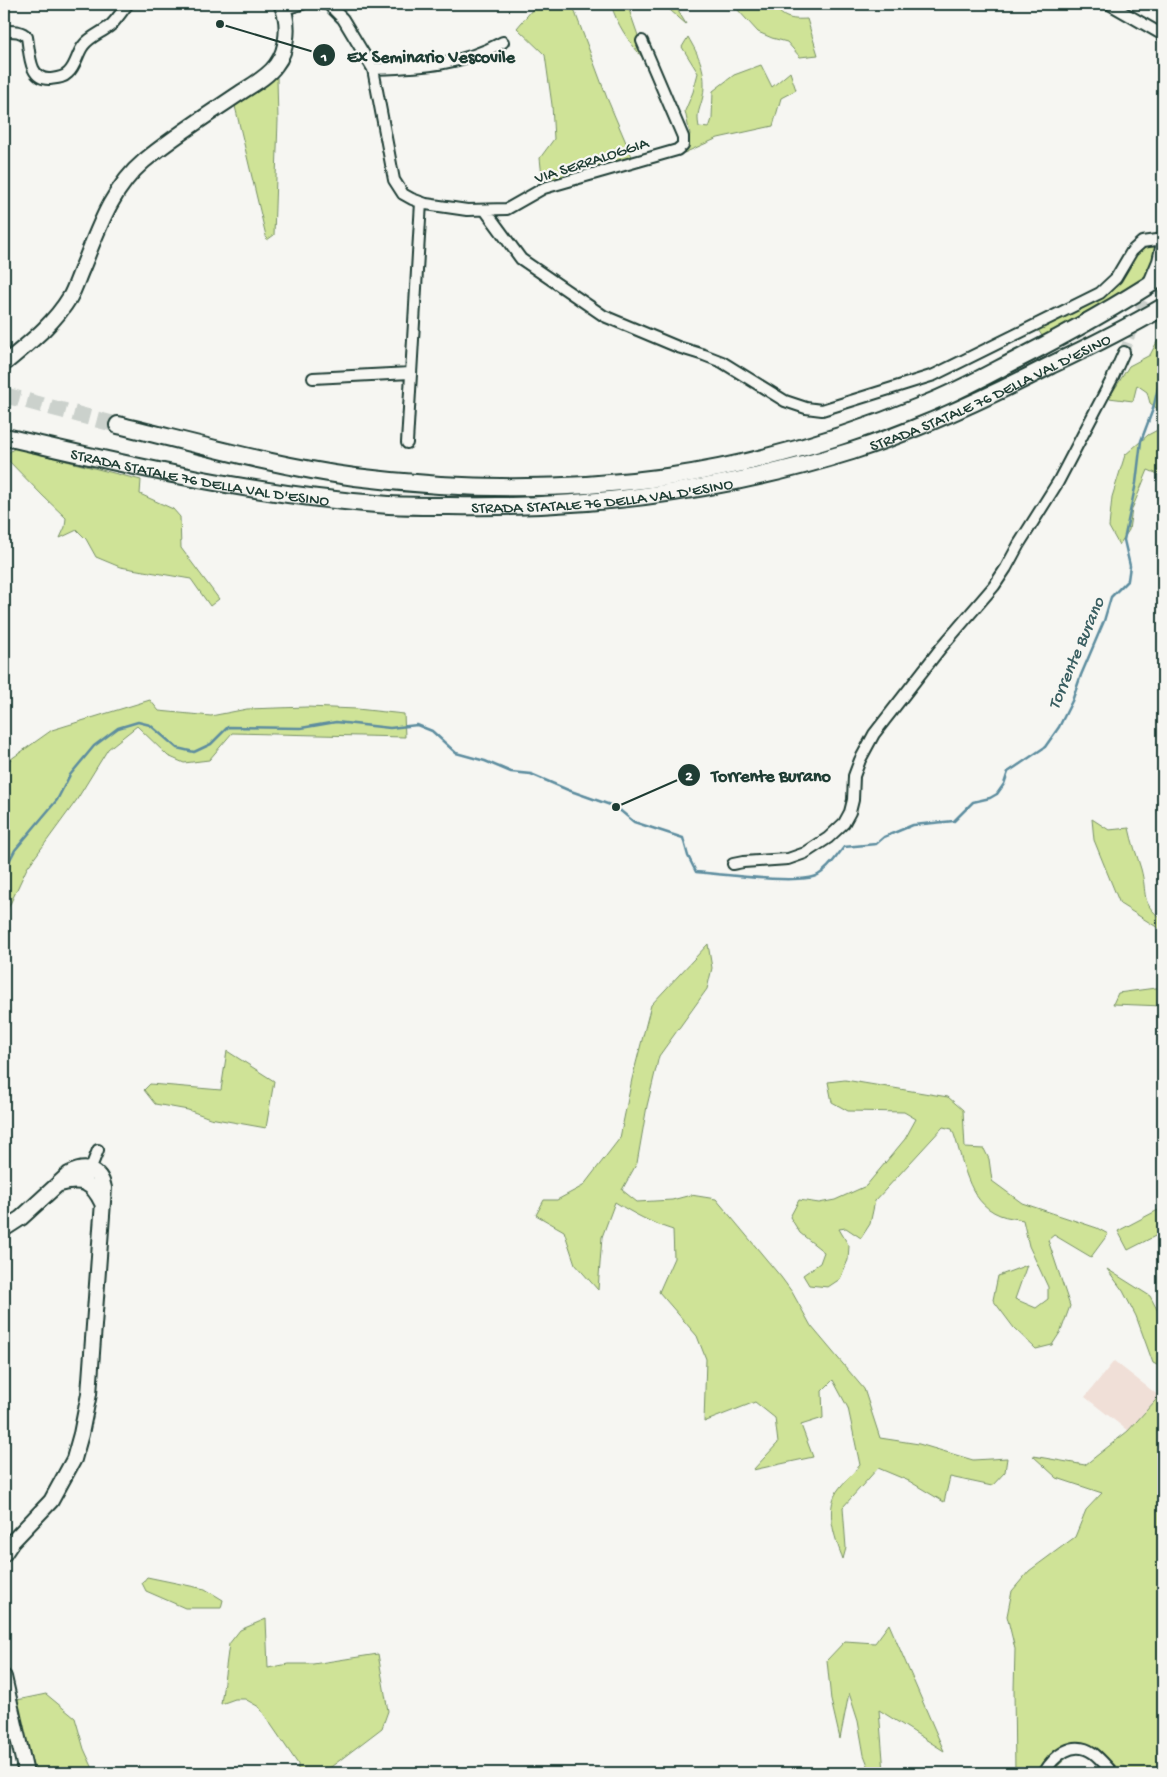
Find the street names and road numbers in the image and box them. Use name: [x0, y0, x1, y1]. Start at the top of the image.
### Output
street label: VIA SERRALOGGIA: [532, 134, 653, 190]
street label: STRADA STATALE 76 DELLA VAL D'ESINO: [868, 331, 1115, 457]
street label: STRADA STATALE 76 DELLA VAL D'ESINO: [68, 446, 330, 512]
street label: STRADA STATALE 76 DELLA VAL D'ESINO: [471, 476, 735, 519]

